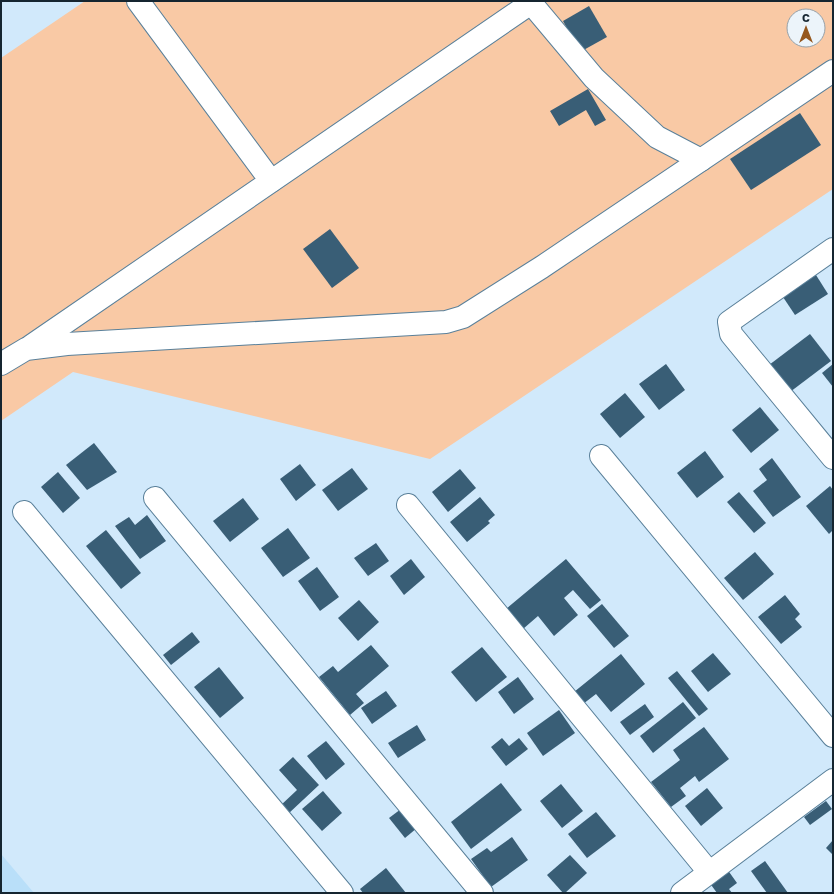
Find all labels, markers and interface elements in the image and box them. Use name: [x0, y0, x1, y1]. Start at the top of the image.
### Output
north arrow: [786, 8, 826, 48]
text: С: [802, 11, 810, 24]

